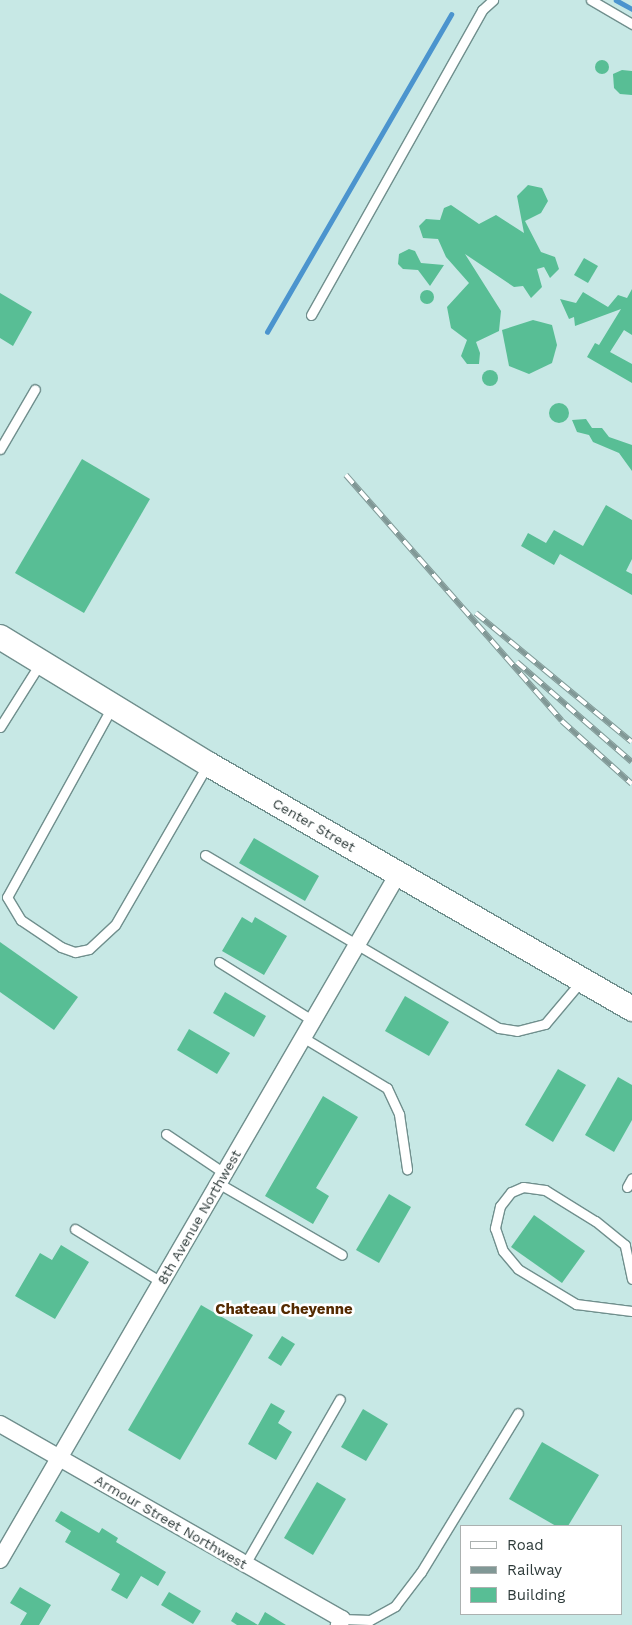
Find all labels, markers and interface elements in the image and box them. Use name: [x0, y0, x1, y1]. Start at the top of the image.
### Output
street label: Center Street: [270, 795, 358, 855]
street label: 8th Avenue Northwest: [153, 1146, 245, 1288]
district label: Chateau Cheyenne: [215, 1301, 353, 1319]
street label: Armour Street Northwest: [92, 1471, 250, 1573]
legend: [460, 1525, 622, 1615]
text: Road: [507, 1536, 544, 1554]
text: Railway: [507, 1561, 562, 1579]
text: Building: [507, 1586, 565, 1604]

